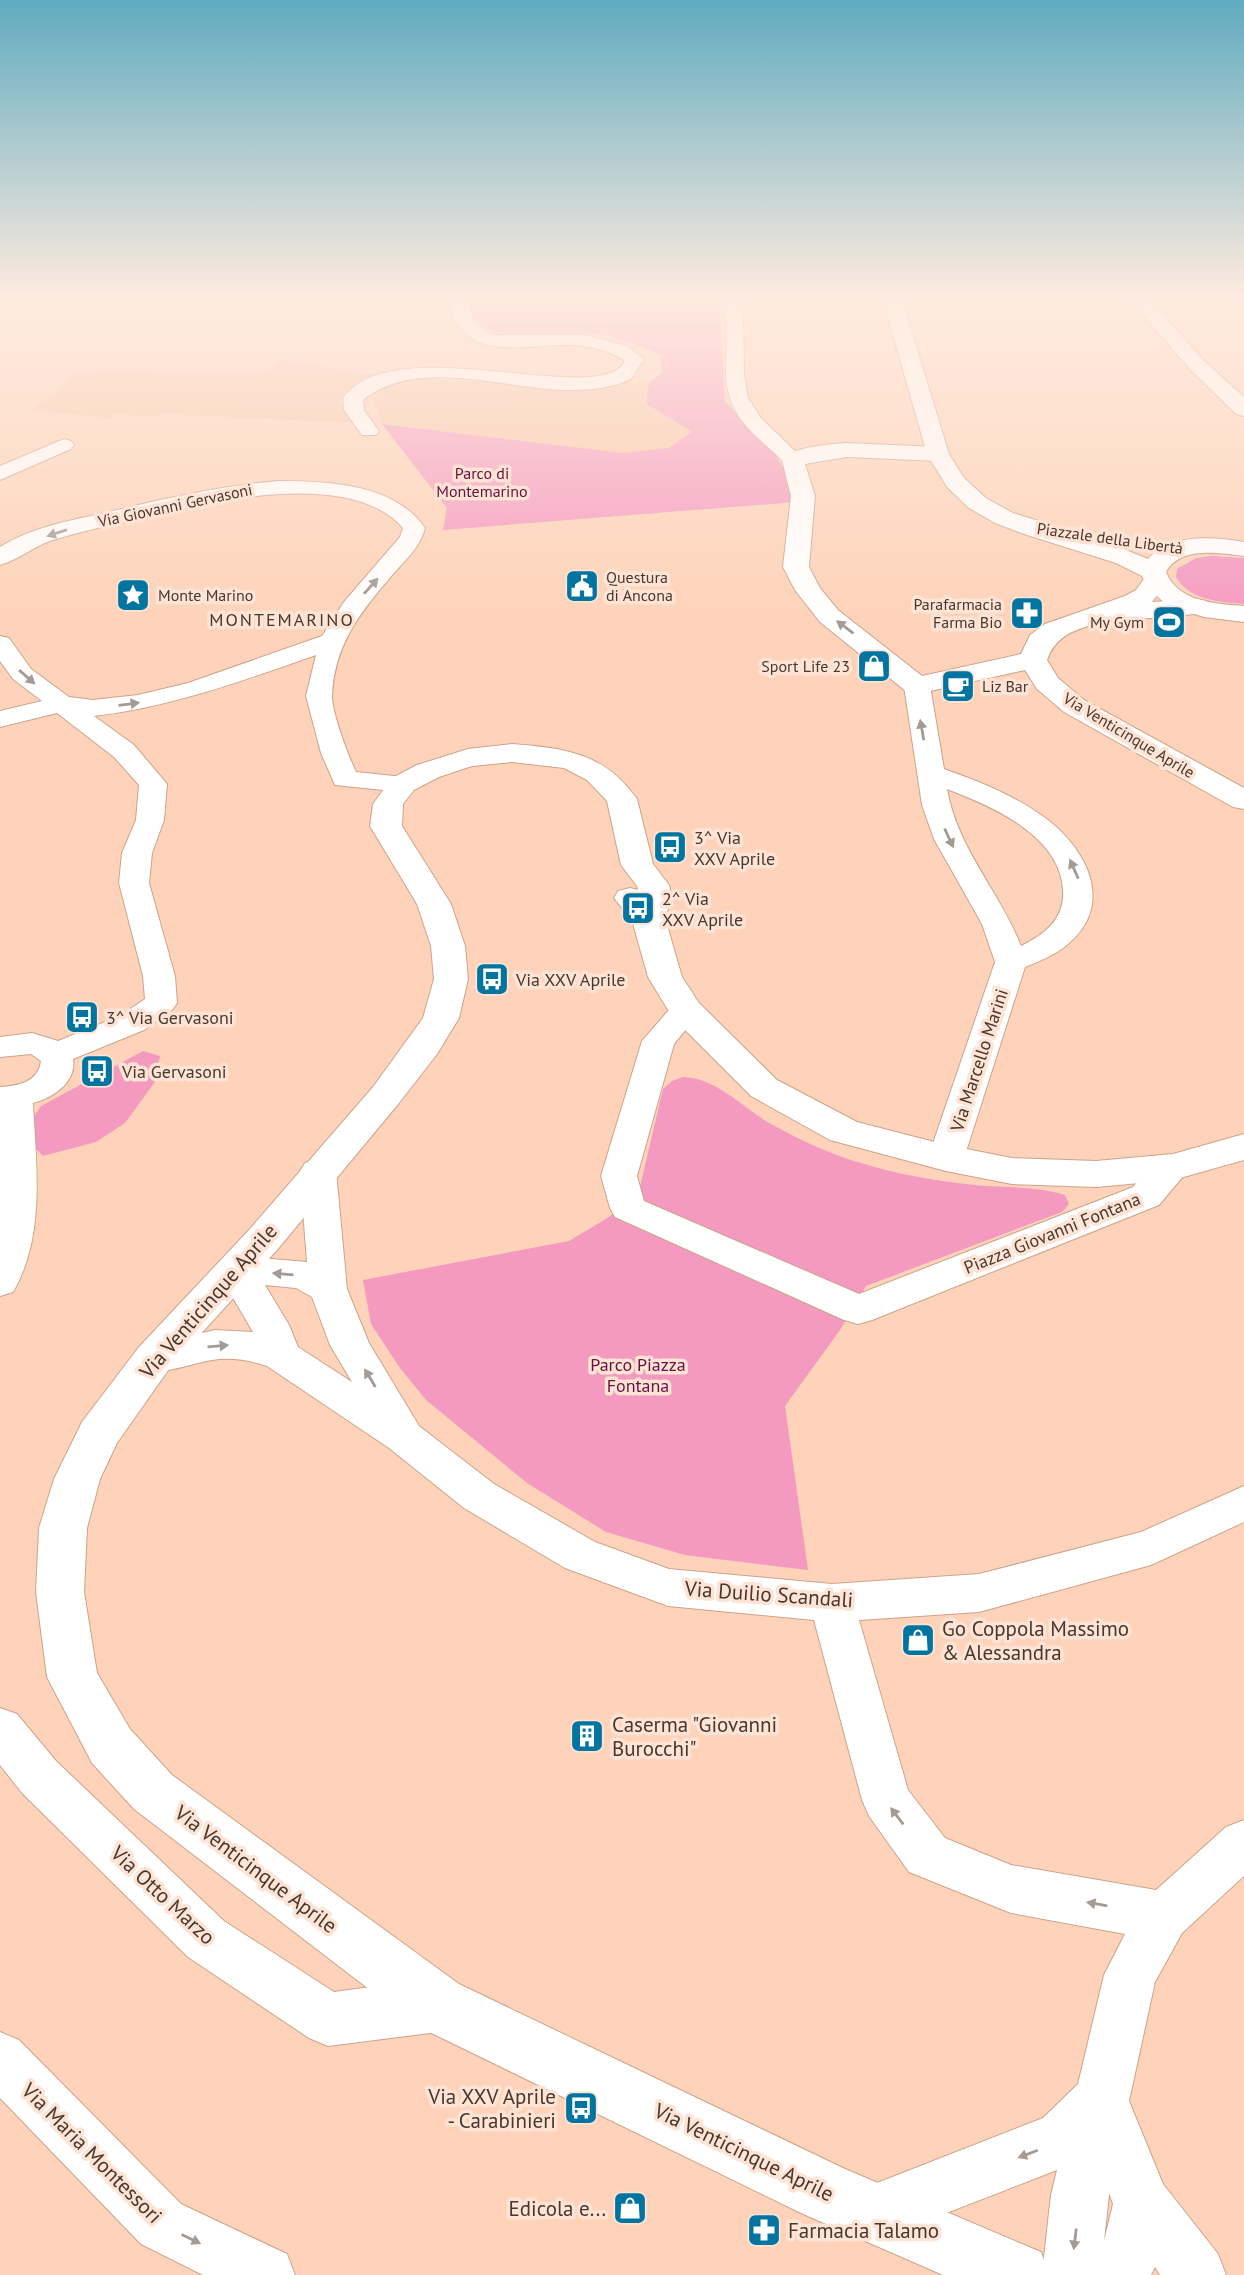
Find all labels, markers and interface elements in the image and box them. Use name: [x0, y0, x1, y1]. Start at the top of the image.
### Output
park label: Parco di Montemarino: [436, 463, 528, 501]
street label: Via Giovanni Gervasoni: [95, 479, 254, 531]
street label: Piazzale della Libertà: [1036, 518, 1184, 558]
one-way arrow: [46, 528, 67, 538]
public building icon: Questura di Ancona: [563, 567, 601, 605]
place label: Questura di Ancona: [606, 567, 673, 605]
place icon: Monte Marino: [114, 576, 152, 614]
one-way arrow: [362, 578, 378, 595]
place label: Monte Marino: [158, 585, 253, 605]
place label: Parafarmacia Farma Bio: [913, 594, 1002, 632]
pharmacy icon: Parafarmacia Farma Bio: [1008, 594, 1046, 632]
sports icon: My Gym: [1150, 603, 1188, 641]
district label: MONTEMARINO: [209, 608, 355, 631]
place label: My Gym: [1090, 612, 1144, 632]
one-way arrow: [836, 621, 854, 635]
shop icon: Sport Life 23: [855, 647, 893, 685]
place label: Sport Life 23: [761, 656, 850, 676]
cafe icon: Liz Bar: [939, 667, 977, 705]
one-way arrow: [18, 669, 36, 685]
place label: Liz Bar: [982, 676, 1029, 696]
street label: Via Venticinque Aprile: [1059, 687, 1198, 782]
one-way arrow: [118, 698, 140, 709]
one-way arrow: [916, 719, 927, 741]
place label: 3^ Via XXV Aprile: [694, 826, 775, 870]
bus stop icon: 3^ Via XXV Aprile: [651, 828, 689, 866]
one-way arrow: [943, 828, 955, 848]
one-way arrow: [1068, 859, 1079, 880]
place label: 2^ Via XXV Aprile: [662, 887, 743, 931]
bus stop icon: 2^ Via XXV Aprile: [619, 889, 657, 927]
bus stop icon: Via XXV Aprile: [473, 960, 511, 998]
place label: Via XXV Aprile: [515, 968, 625, 991]
street label: Via Marcello Marini: [945, 986, 1013, 1135]
bus stop icon: 3^ Via Gervasoni: [63, 998, 101, 1036]
place label: 3^ Via Gervasoni: [106, 1006, 234, 1029]
bus stop icon: Via Gervasoni: [78, 1052, 116, 1090]
place label: Via Gervasoni: [121, 1060, 227, 1083]
street label: Piazza Giovanni Fontana: [960, 1187, 1144, 1279]
street label: Via Venticinque Aprile: [133, 1218, 283, 1385]
one-way arrow: [272, 1268, 294, 1279]
one-way arrow: [207, 1340, 229, 1351]
park label: Parco Piazza Fontana: [590, 1353, 686, 1397]
one-way arrow: [363, 1368, 376, 1387]
street label: Via Duilio Scandali: [683, 1575, 854, 1613]
place label: Go Coppola Massimo & Alessandra: [942, 1615, 1129, 1666]
shop icon: Go Coppola Massimo & Alessandra: [899, 1621, 937, 1659]
place label: Caserma "Giovanni Burocchi": [612, 1711, 777, 1762]
building icon: Caserma "Giovanni Burocchi": [568, 1717, 606, 1755]
street label: Via Venticinque Aprile: [169, 1798, 343, 1939]
one-way arrow: [890, 1806, 904, 1825]
street label: Via Otto Marzo: [104, 1839, 221, 1950]
one-way arrow: [1086, 1898, 1108, 1909]
street label: Via Maria Montessori: [15, 2076, 168, 2229]
place label: Via XXV Aprile - Carabinieri: [427, 2083, 556, 2134]
bus stop icon: Via XXV Aprile - Carabinieri: [562, 2089, 600, 2127]
street label: Via Venticinque Aprile: [649, 2096, 838, 2207]
one-way arrow: [1017, 2148, 1038, 2159]
shop icon: Edicola e...: [611, 2189, 649, 2227]
place label: Edicola e...: [509, 2195, 606, 2222]
pharmacy icon: Farmacia Talamo: [745, 2211, 783, 2249]
place label: Farmacia Talamo: [788, 2217, 939, 2244]
one-way arrow: [1069, 2228, 1080, 2250]
one-way arrow: [181, 2233, 201, 2245]

